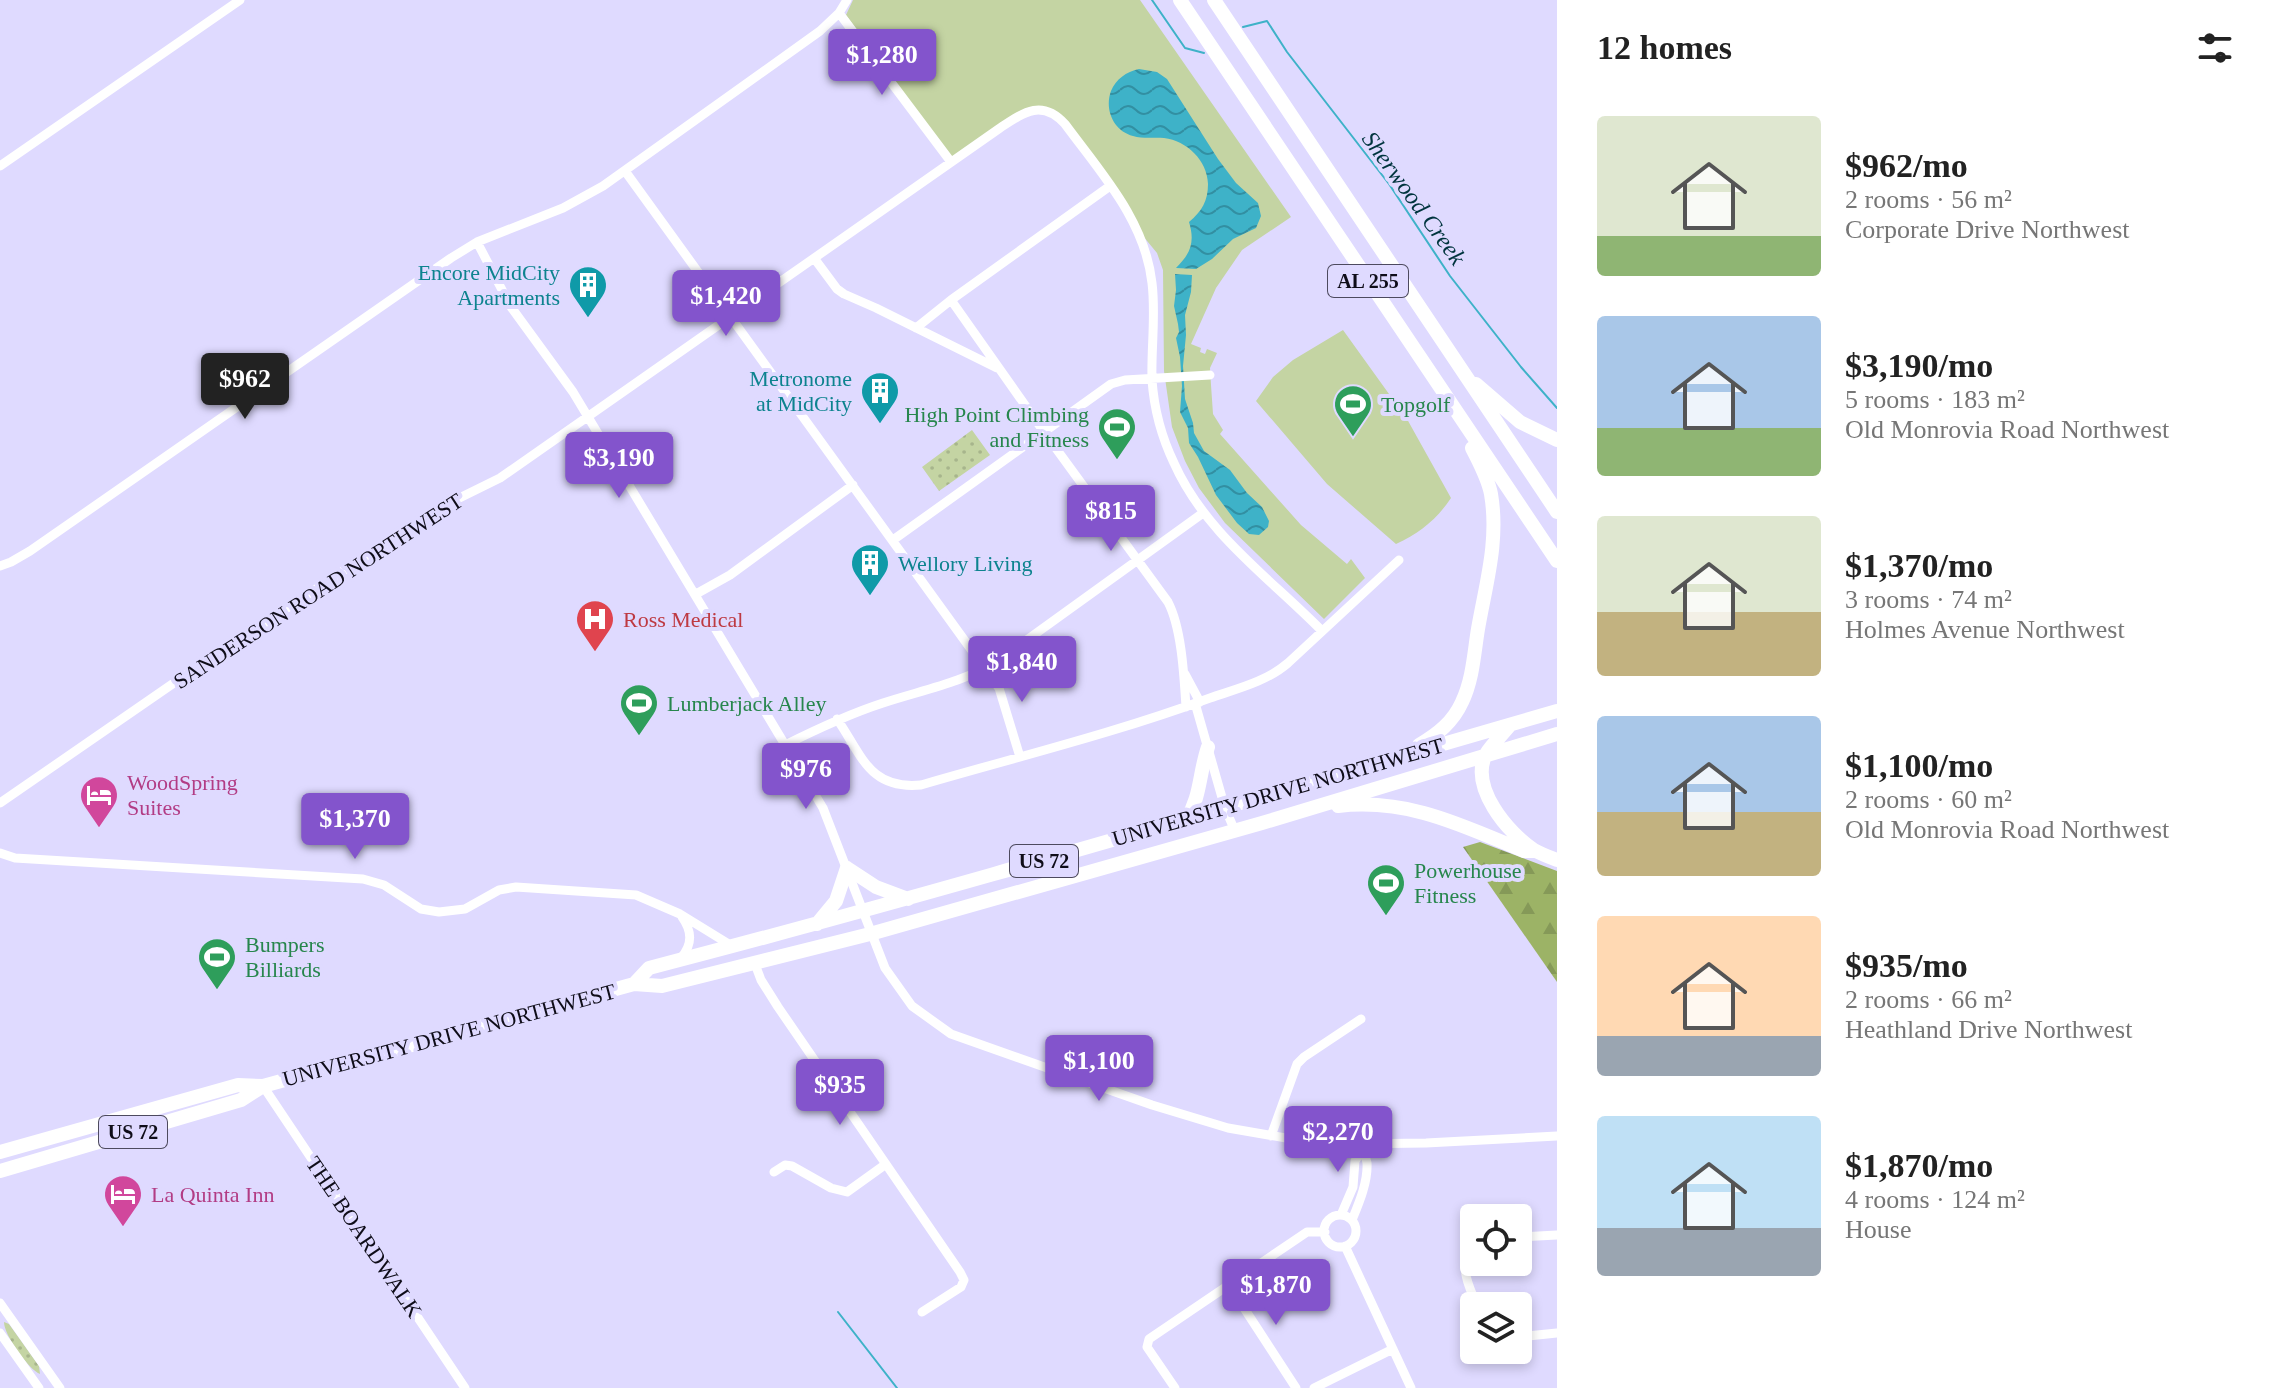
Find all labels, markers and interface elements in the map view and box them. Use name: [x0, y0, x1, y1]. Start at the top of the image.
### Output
icon: filters: [2193, 26, 2237, 70]
pin: $1,280: [817, 29, 947, 97]
text: 12 homes: [1597, 29, 1732, 66]
text: $1,280: [846, 40, 918, 69]
water label: Sherwood Creek: [1357, 126, 1471, 270]
text: $962/mo: [1845, 147, 1968, 184]
icon: home: [1661, 148, 1757, 244]
text: 2 rooms · 56 m²: [1845, 185, 2012, 214]
text: Corporate Drive Northwest: [1845, 215, 2129, 244]
place label: Encore MidCity Apartments: [418, 260, 560, 310]
building icon: Encore MidCity Apartments: [567, 264, 609, 319]
road number: AL 255: [1328, 265, 1408, 297]
pin: $1,420: [661, 270, 791, 338]
text: $1,420: [690, 281, 762, 310]
text: $3,190/mo: [1845, 347, 1993, 384]
icon: home: [1661, 348, 1757, 444]
pin: $962: [198, 353, 292, 421]
text: $962: [219, 364, 271, 393]
place label: Metronome at MidCity: [749, 366, 852, 416]
building icon: Metronome at MidCity: [859, 370, 901, 425]
sports icon: Topgolf: [1332, 383, 1374, 438]
text: 5 rooms · 183 m²: [1845, 385, 2025, 414]
place label: Topgolf: [1381, 392, 1451, 417]
place label: High Point Climbing and Fitness: [904, 402, 1089, 452]
sports icon: High Point Climbing and Fitness: [1096, 406, 1138, 461]
text: Old Monrovia Road Northwest: [1845, 415, 2169, 444]
pin: $3,190: [554, 432, 684, 500]
text: $3,190: [583, 443, 655, 472]
pin: $815: [1064, 485, 1158, 553]
street label: SANDERSON ROAD NORTHWEST: [169, 488, 468, 694]
text: $815: [1085, 496, 1137, 525]
building icon: Wellory Living: [849, 542, 891, 597]
text: $1,370/mo: [1845, 547, 1993, 584]
icon: home: [1661, 548, 1757, 644]
place label: Wellory Living: [898, 551, 1032, 576]
text: 3 rooms · 74 m²: [1845, 585, 2012, 614]
hospital icon: Ross Medical: [574, 598, 616, 653]
place label: Ross Medical: [623, 607, 743, 632]
text: Holmes Avenue Northwest: [1845, 615, 2125, 644]
pin: $1,840: [957, 636, 1087, 704]
text: $1,840: [986, 647, 1058, 676]
sports icon: Lumberjack Alley: [618, 682, 660, 737]
place label: Lumberjack Alley: [667, 691, 826, 716]
street label: UNIVERSITY DRIVE NORTHWEST: [1109, 732, 1447, 851]
pin: $976: [759, 743, 853, 811]
text: $1,100/mo: [1845, 747, 1993, 784]
icon: home: [1661, 748, 1757, 844]
text: $976: [780, 754, 832, 783]
place label: WoodSpring Suites: [127, 770, 238, 820]
hotel icon: WoodSpring Suites: [78, 774, 120, 829]
text: 2 rooms · 60 m²: [1845, 785, 2012, 814]
pin: $1,370: [290, 793, 420, 861]
text: $1,370: [319, 804, 391, 833]
text: Old Monrovia Road Northwest: [1845, 815, 2169, 844]
road number: US 72: [1010, 845, 1078, 877]
place label: Powerhouse Fitness: [1414, 858, 1522, 908]
sports icon: Powerhouse Fitness: [1365, 862, 1407, 917]
place label: Bumpers Billiards: [245, 932, 324, 982]
sports icon: Bumpers Billiards: [196, 936, 238, 991]
text: $935/mo: [1845, 947, 1968, 984]
icon: home: [1661, 948, 1757, 1044]
street label: UNIVERSITY DRIVE NORTHWEST: [280, 978, 619, 1092]
text: 2 rooms · 66 m²: [1845, 985, 2012, 1014]
text: Heathland Drive Northwest: [1845, 1015, 2132, 1044]
pin: $1,100: [1034, 1035, 1164, 1103]
text: $1,100: [1063, 1046, 1135, 1075]
pin: $935: [793, 1059, 887, 1127]
text: $935: [814, 1070, 866, 1099]
pin: $2,270: [1273, 1106, 1403, 1174]
road number: US 72: [99, 1116, 167, 1148]
text: $2,270: [1302, 1117, 1374, 1146]
text: $1,870/mo: [1845, 1147, 1993, 1184]
icon: home: [1661, 1148, 1757, 1244]
street label: THE BOARDWALK: [301, 1152, 427, 1322]
hotel icon: La Quinta Inn: [102, 1173, 144, 1228]
place label: La Quinta Inn: [151, 1182, 274, 1207]
text: 4 rooms · 124 m²: [1845, 1185, 2025, 1214]
map controls: [1460, 1204, 1532, 1364]
button: locate: [1460, 1204, 1532, 1276]
text: House: [1845, 1215, 1911, 1244]
pin: $1,870: [1211, 1259, 1341, 1327]
text: $1,870: [1240, 1270, 1312, 1299]
button: layers: [1460, 1292, 1532, 1364]

